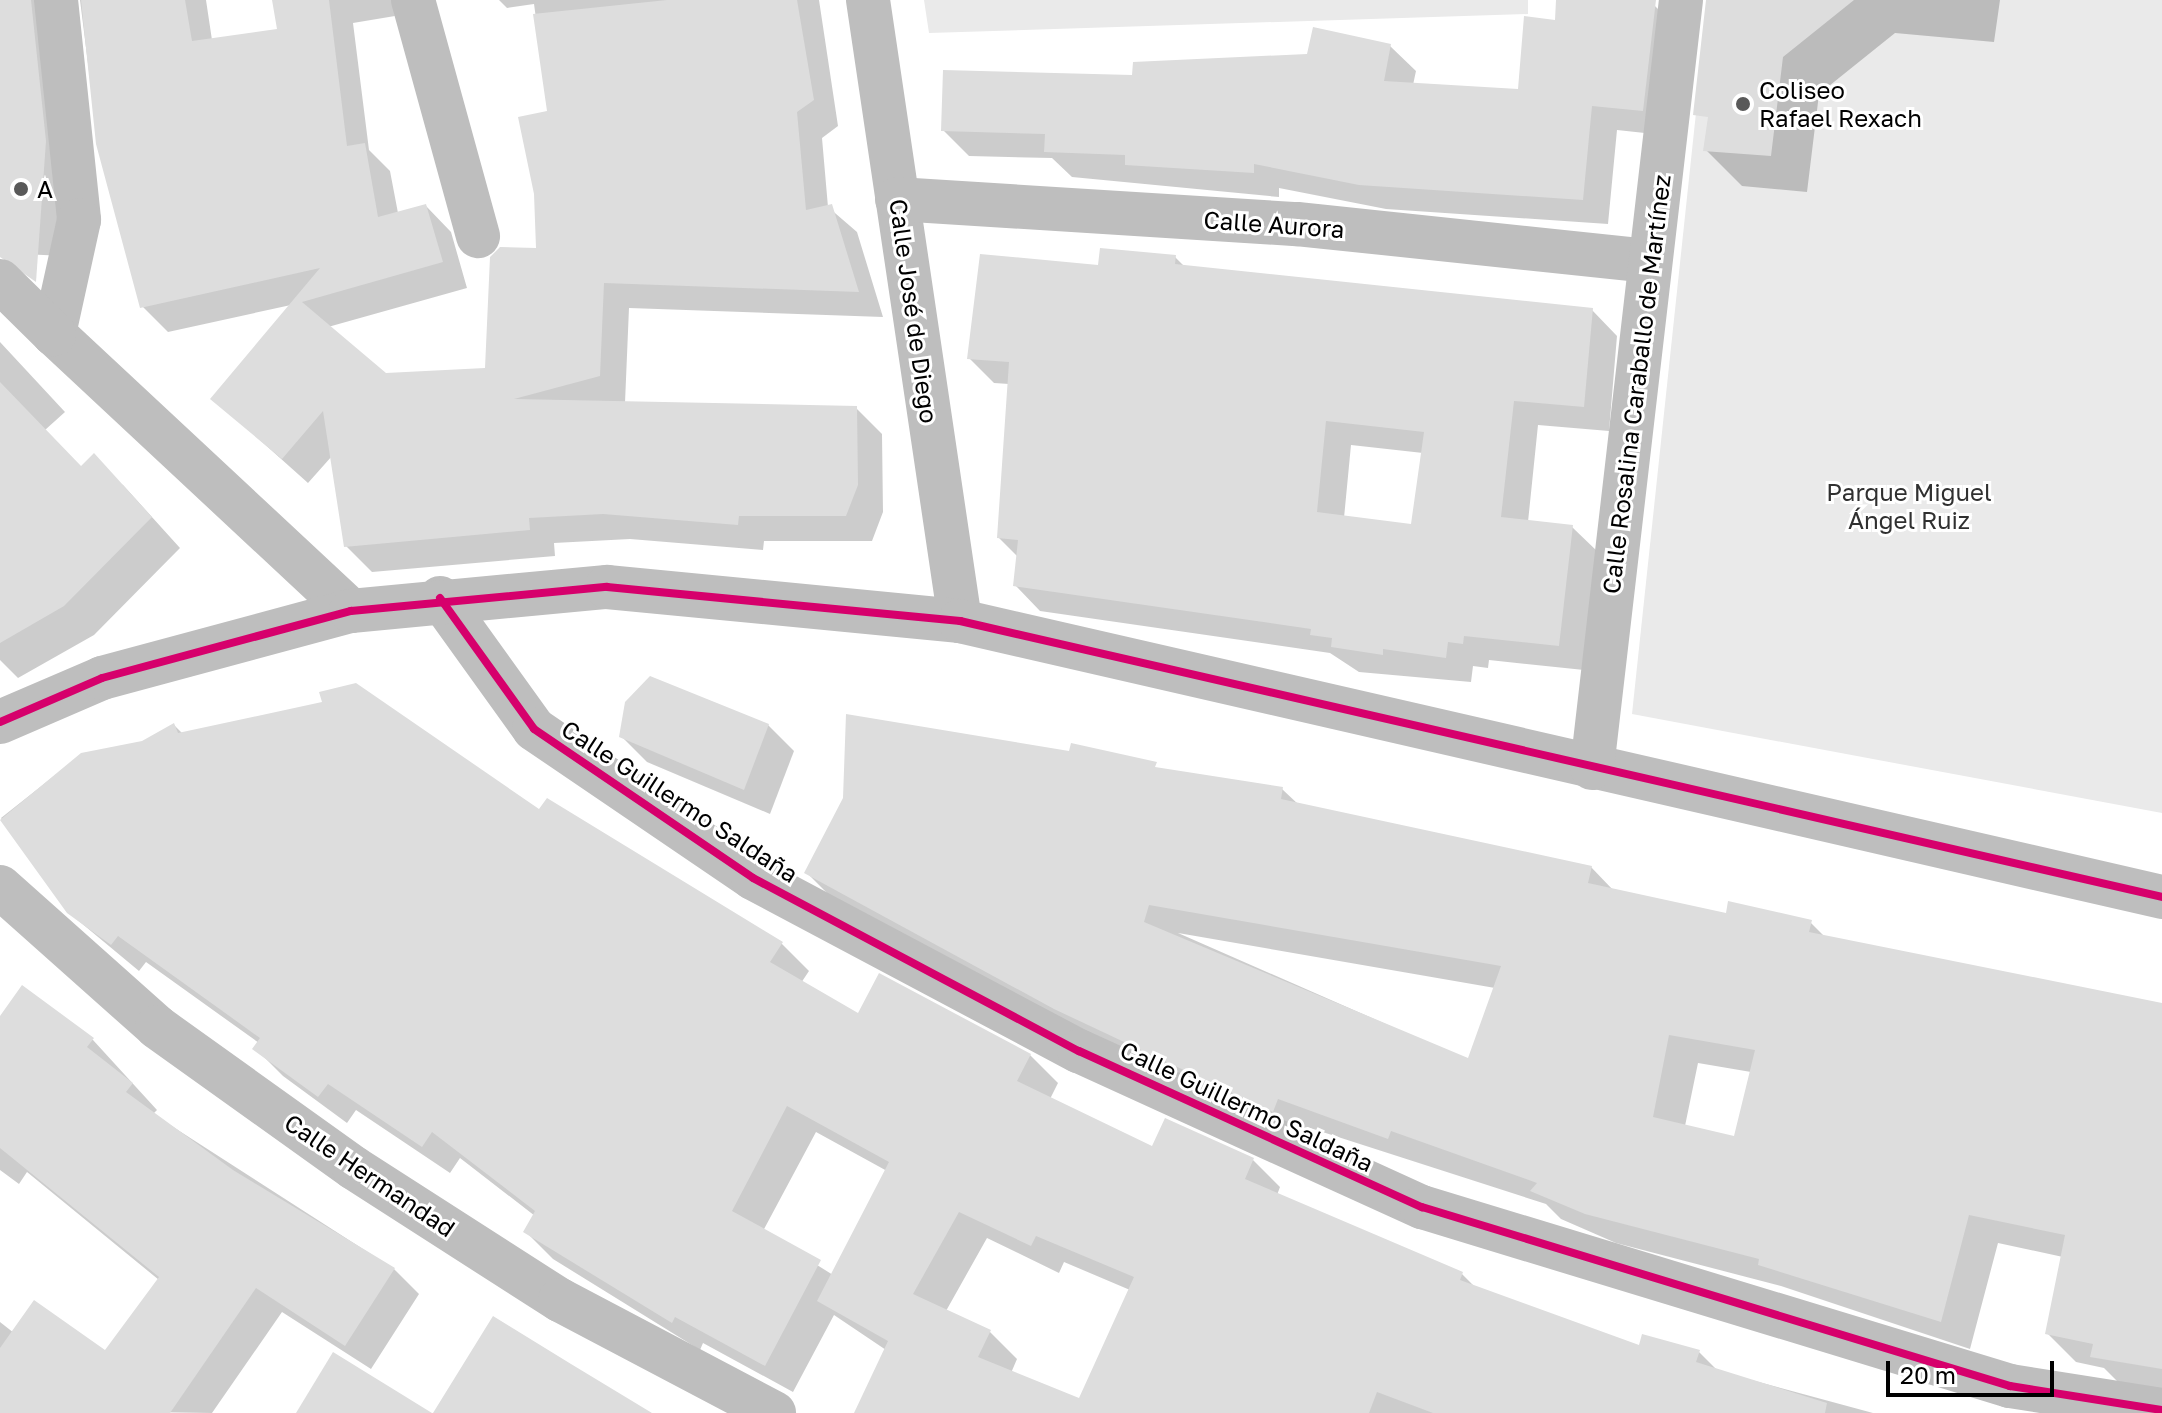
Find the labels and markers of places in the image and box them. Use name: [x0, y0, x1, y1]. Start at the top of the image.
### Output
place label: Coliseo Rafael Rexach: [1759, 76, 1922, 132]
marker: Coliseo Rafael Rexach: [1734, 95, 1752, 113]
place label: A: [37, 175, 53, 203]
marker: A: [12, 180, 30, 198]

